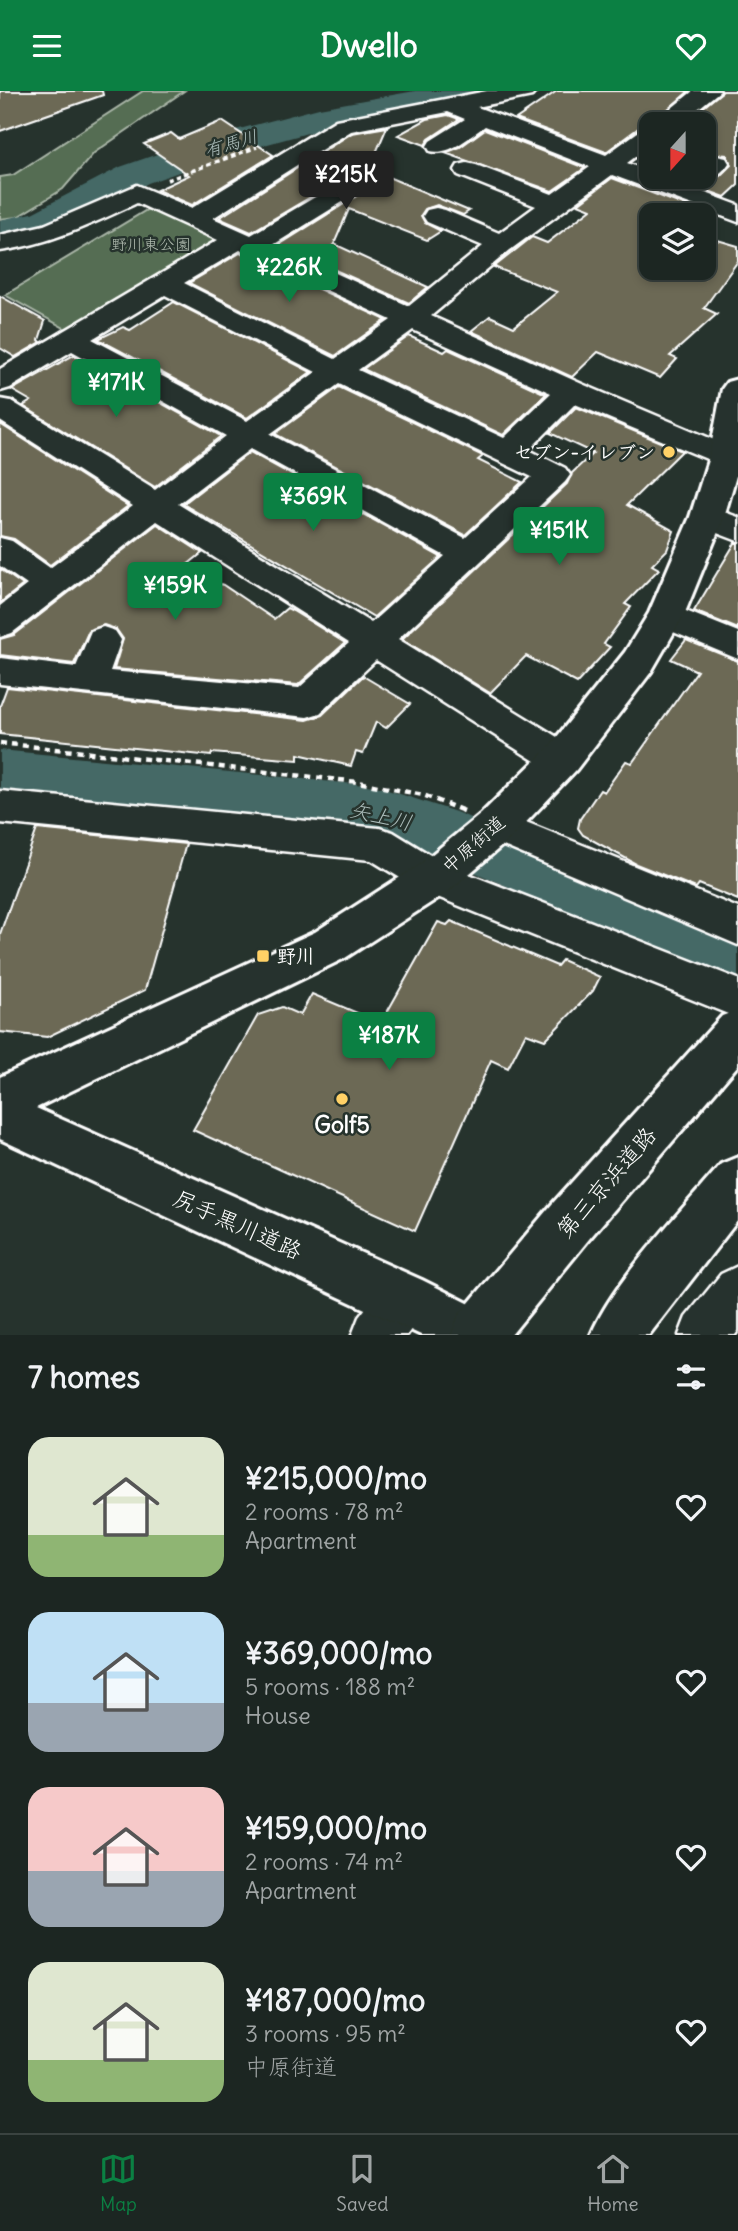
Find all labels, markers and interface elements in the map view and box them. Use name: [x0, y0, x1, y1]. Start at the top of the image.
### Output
text: Dwello: [320, 25, 418, 66]
icon: menu: [28, 27, 66, 65]
icon: heart: [672, 27, 710, 65]
north arrow: [639, 112, 716, 189]
map controls: [639, 112, 716, 280]
water label: 有馬川: [202, 125, 260, 161]
pin: ¥215K: [297, 151, 395, 211]
text: ¥215K: [315, 159, 377, 188]
button: layers: [639, 203, 716, 280]
park label: 野川東公園: [111, 234, 191, 254]
pin: ¥226K: [240, 245, 338, 304]
text: ¥226K: [256, 252, 322, 281]
pin: ¥171K: [67, 359, 165, 419]
text: ¥171K: [87, 367, 145, 396]
place label: セブン-イレブン: [514, 440, 655, 464]
marker: セブン-イレブン: [661, 444, 677, 460]
pin: ¥369K: [264, 473, 362, 533]
text: ¥369K: [279, 481, 347, 510]
pin: ¥151K: [510, 507, 608, 567]
text: ¥151K: [529, 515, 589, 544]
pin: ¥159K: [126, 563, 224, 622]
text: ¥159K: [143, 570, 207, 599]
water label: 矢上川: [347, 796, 415, 836]
street label: 中原街道: [436, 810, 510, 878]
place label: 野川: [277, 944, 315, 968]
marker: 野川: [255, 948, 271, 964]
pin: ¥187K: [340, 1013, 438, 1072]
text: ¥187K: [358, 1020, 420, 1049]
marker: Golf5: [334, 1091, 350, 1107]
place label: Golf5: [314, 1110, 370, 1139]
street label: 第三京浜道路: [550, 1120, 662, 1244]
street label: 尻手黒川道路: [169, 1183, 307, 1265]
text: 7 homes: [28, 1358, 140, 1396]
icon: filters: [672, 1358, 710, 1396]
text: ¥215,000/mo: [245, 1459, 427, 1497]
icon: home: [84, 1465, 168, 1549]
icon: heart: [672, 1488, 710, 1526]
text: 2 rooms · 78 m²: [245, 1497, 404, 1526]
text: Apartment: [245, 1526, 357, 1555]
text: ¥369,000/mo: [245, 1634, 432, 1672]
icon: home: [84, 1640, 168, 1724]
icon: heart: [672, 1663, 710, 1701]
text: 5 rooms · 188 m²: [245, 1672, 415, 1701]
text: House: [245, 1701, 311, 1730]
text: ¥159,000/mo: [245, 1809, 427, 1847]
icon: home: [84, 1815, 168, 1899]
icon: heart: [672, 1838, 710, 1876]
text: 2 rooms · 74 m²: [245, 1847, 403, 1876]
text: Apartment: [245, 1876, 357, 1905]
text: ¥187,000/mo: [245, 1981, 425, 2019]
icon: home: [84, 1990, 168, 2074]
icon: heart: [672, 2013, 710, 2051]
text: 3 rooms · 95 m²: [245, 2019, 406, 2048]
text: 中原街道: [245, 2052, 337, 2081]
tab: Map: [99, 2150, 137, 2216]
tab: Saved: [336, 2150, 388, 2216]
tab: Home: [587, 2150, 639, 2216]

